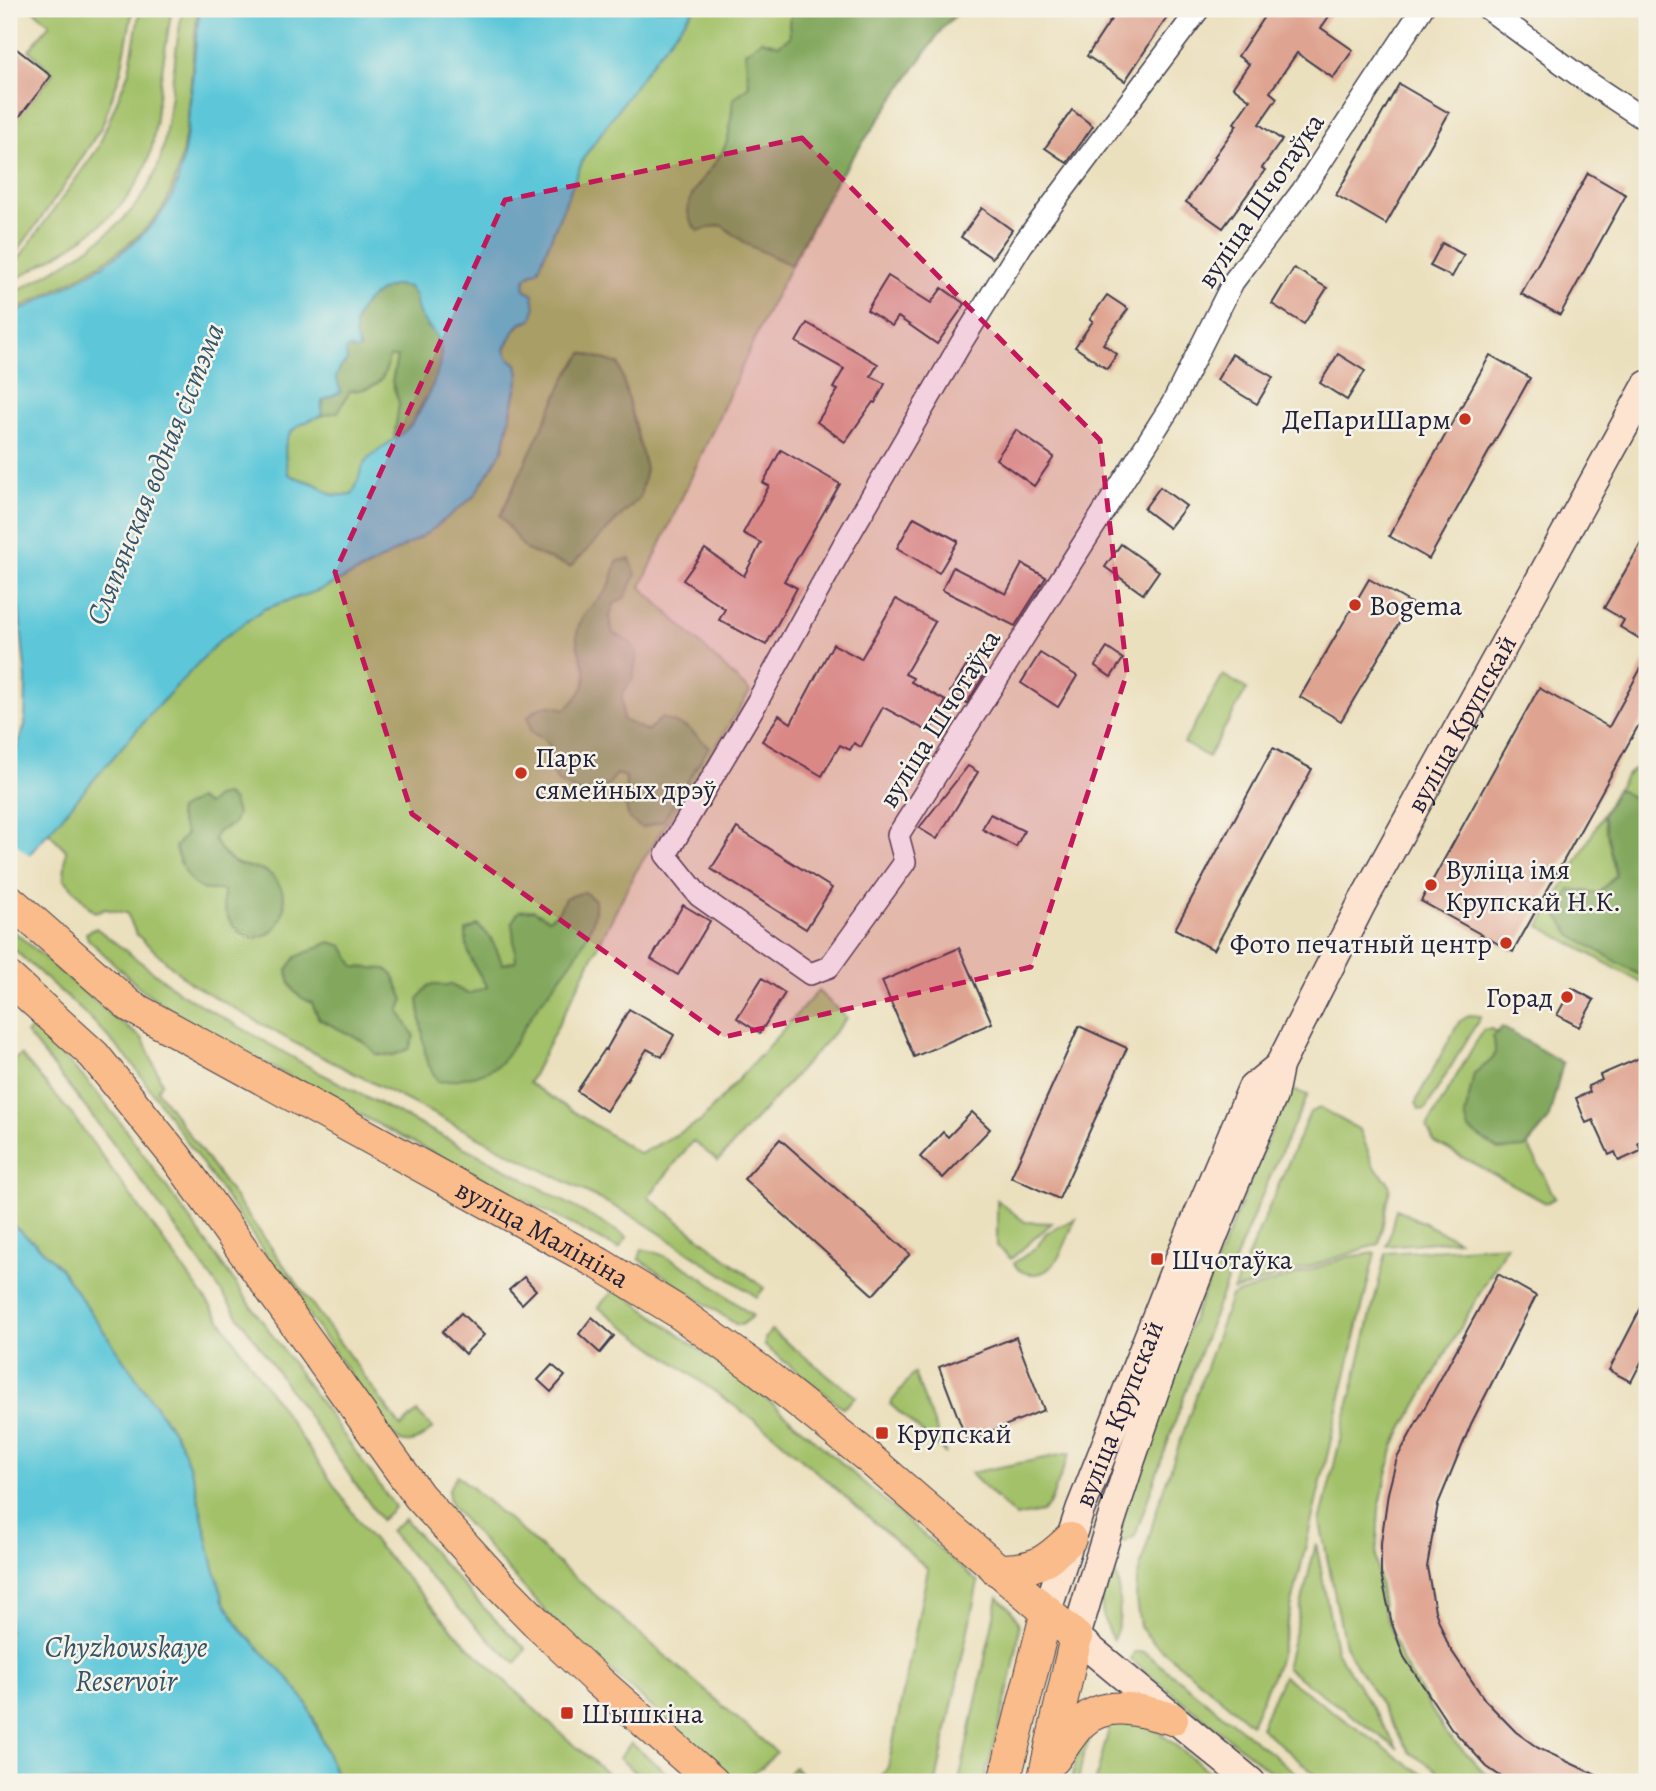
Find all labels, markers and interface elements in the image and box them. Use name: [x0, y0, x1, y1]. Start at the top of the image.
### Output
street label: вуліца Шчотаўка: [1188, 105, 1334, 296]
water label: Сляпянская водная сістэма: [76, 317, 234, 631]
place label: ДеПариШарм: [1282, 401, 1451, 439]
marker: ДеПариШарм: [1457, 411, 1473, 427]
place label: Bogema: [1369, 587, 1462, 625]
marker: Bogema: [1347, 597, 1363, 613]
street label: вуліца Шчотаўка: [870, 622, 1010, 815]
street label: вуліца Крупскай: [1397, 628, 1526, 820]
place label: Парк сямейных дрэў: [535, 739, 716, 809]
marker: Парк сямейных дрэў: [513, 765, 529, 781]
place label: Вуліца імя Крупскай Н.К.: [1445, 851, 1621, 921]
marker: Вуліца імя Крупскай Н.К.: [1423, 877, 1439, 893]
place label: Фото печатный центр: [1230, 925, 1492, 963]
marker: Фото печатный центр: [1498, 935, 1514, 951]
place label: Горад: [1486, 979, 1553, 1017]
marker: Горад: [1559, 989, 1575, 1005]
street label: вуліца Малініна: [449, 1170, 637, 1298]
place label: Шчотаўка: [1171, 1241, 1293, 1279]
marker: Шчотаўка: [1149, 1251, 1165, 1267]
street label: вуліца Крупскай: [1065, 1315, 1173, 1513]
place label: Крупскай: [896, 1415, 1012, 1453]
marker: Крупскай: [874, 1425, 890, 1441]
water label: Chyzhowskaye Reservoir: [44, 1627, 208, 1701]
place label: Шышкіна: [581, 1695, 704, 1733]
marker: Шышкіна: [559, 1705, 575, 1721]

